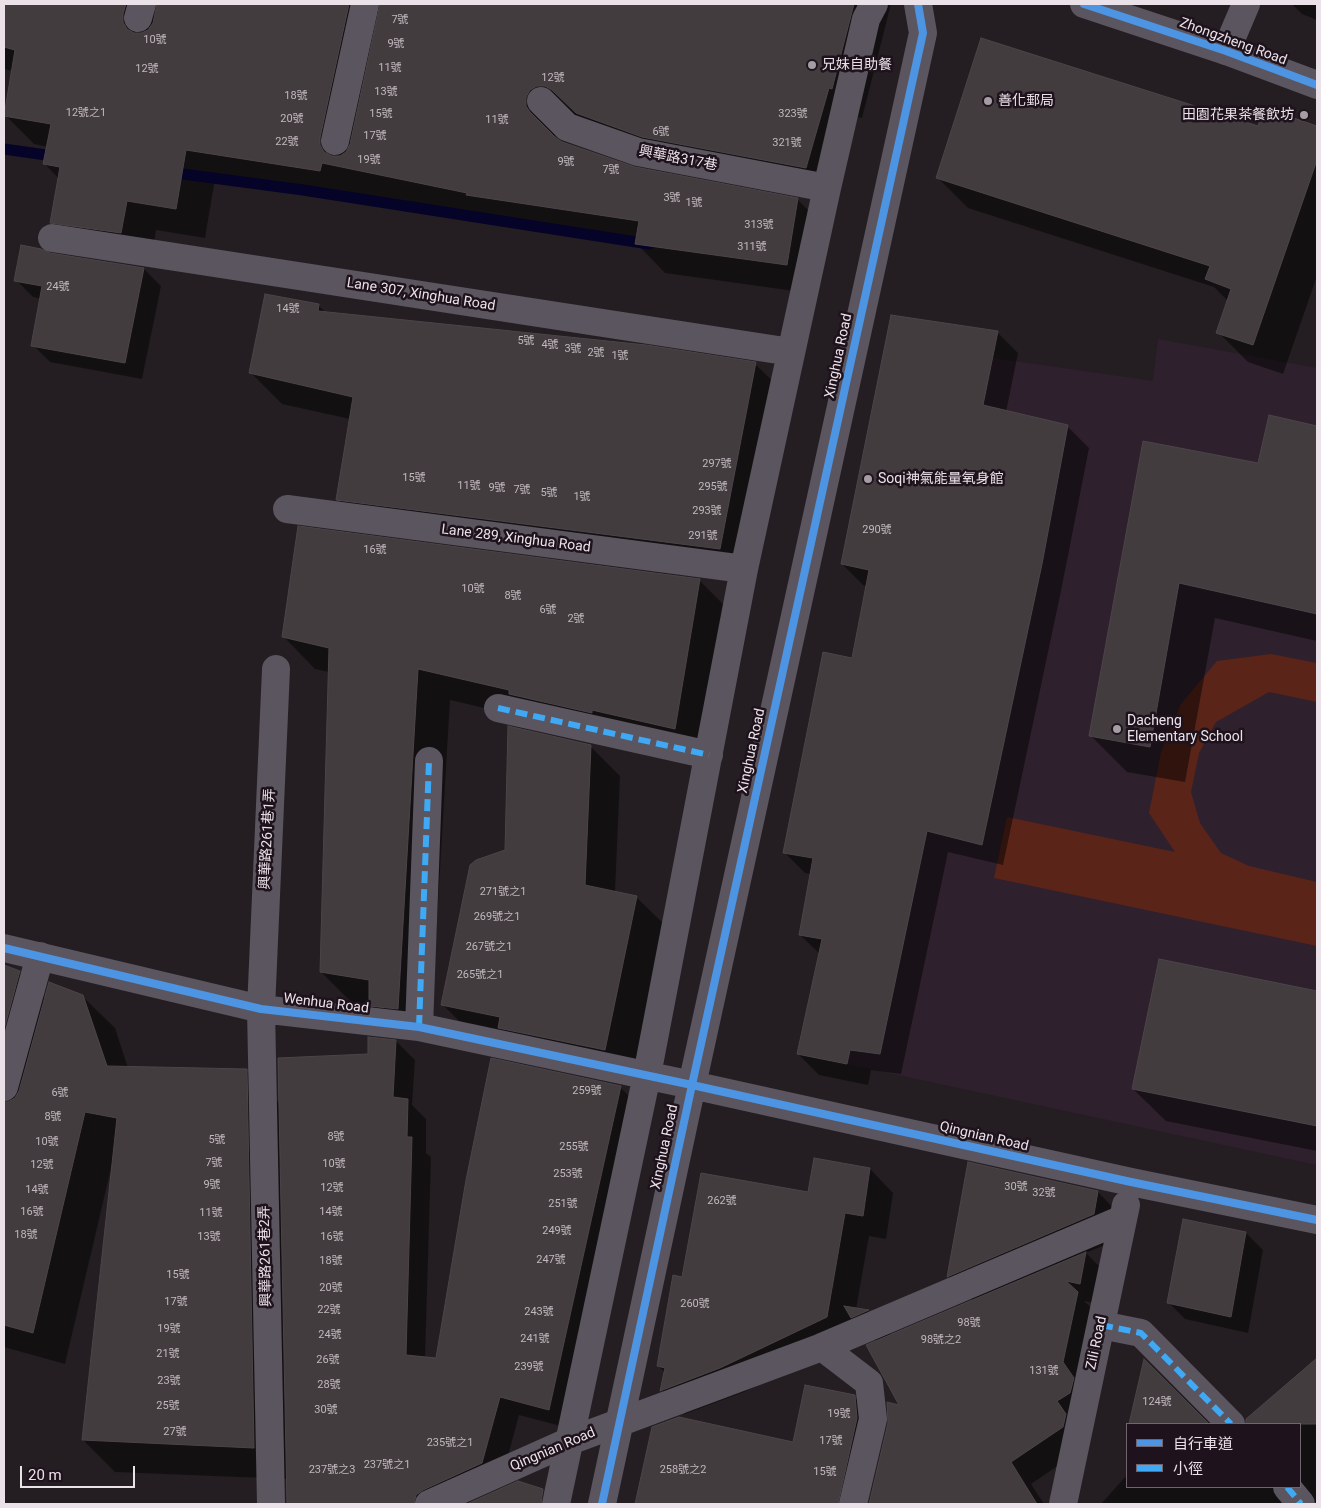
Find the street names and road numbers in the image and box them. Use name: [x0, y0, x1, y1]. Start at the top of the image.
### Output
street label: Zhongzheng Road: [1177, 15, 1289, 69]
street label: 興華路317巷: [637, 143, 719, 175]
street label: Lane 307, Xinghua Road: [346, 275, 496, 315]
street label: Xinghua Road: [822, 312, 856, 400]
street label: Lane 289, Xinghua Road: [441, 522, 591, 556]
street label: Xinghua Road: [735, 707, 769, 795]
street label: 興華路261巷1弄: [257, 788, 279, 890]
street label: Wenhua Road: [282, 990, 370, 1018]
street label: Xinghua Road: [648, 1103, 682, 1191]
street label: Qingnian Road: [938, 1119, 1030, 1155]
street label: 興華路261巷2弄: [257, 1205, 275, 1307]
street label: Zili Road: [1083, 1315, 1111, 1371]
street label: Qingnian Road: [508, 1425, 598, 1475]

